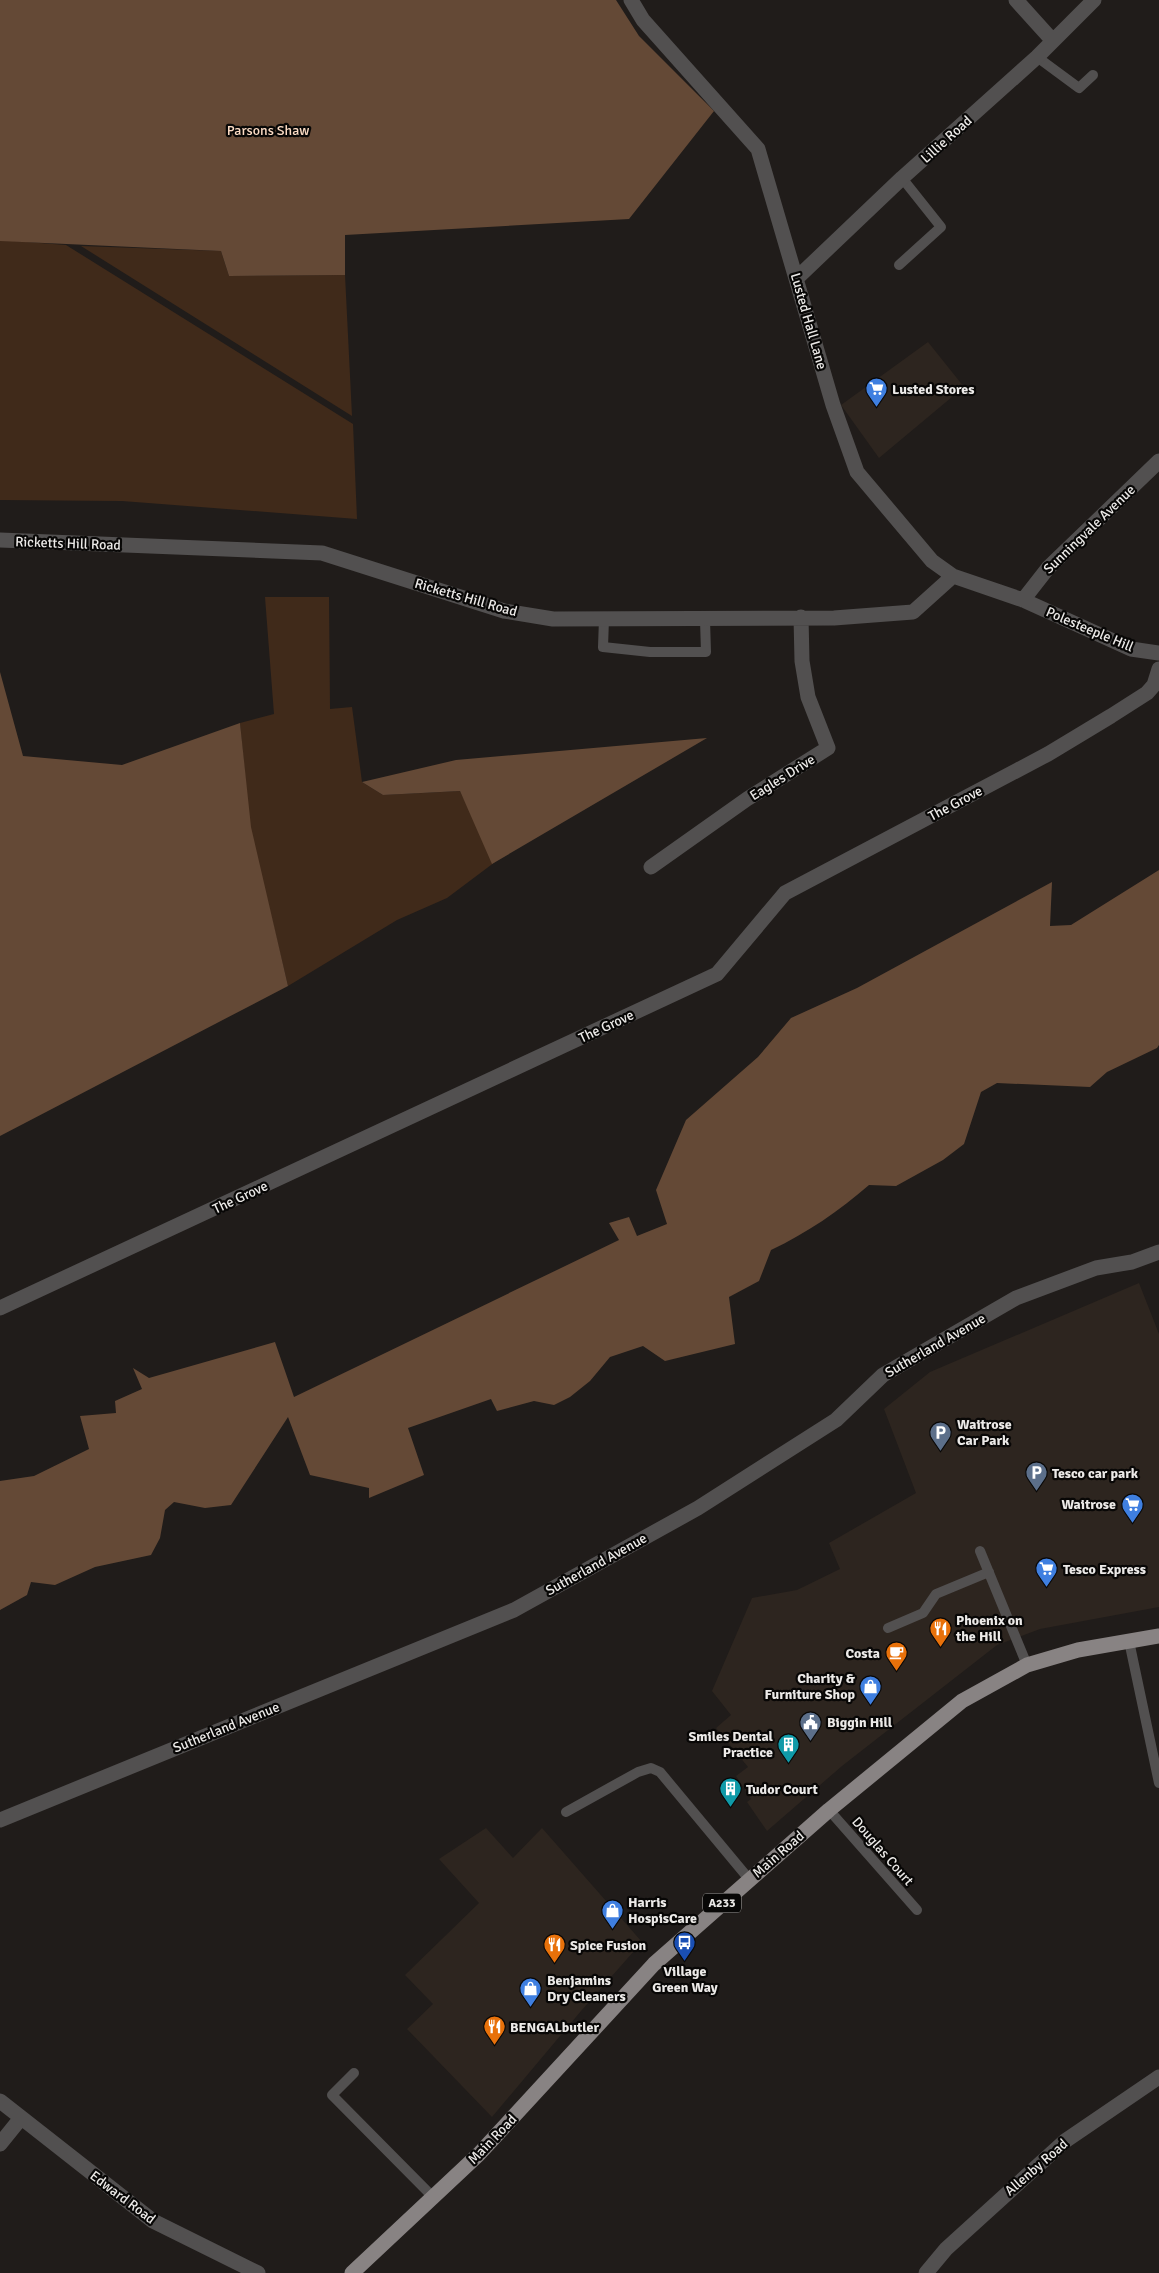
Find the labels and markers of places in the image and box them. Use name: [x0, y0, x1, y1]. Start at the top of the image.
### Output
supermarket icon: Lusted Stores: [864, 377, 888, 408]
place label: Lusted Stores: [892, 381, 975, 398]
place label: Waitrose Car Park: [957, 1416, 1012, 1449]
parking icon: Waitrose Car Park: [929, 1420, 953, 1451]
parking icon: Tesco car park: [1024, 1461, 1048, 1492]
place label: Tesco car park: [1052, 1465, 1139, 1482]
supermarket icon: Waitrose: [1120, 1492, 1144, 1523]
place label: Waitrose: [1061, 1496, 1116, 1513]
supermarket icon: Tesco Express: [1035, 1557, 1059, 1588]
place label: Tesco Express: [1063, 1561, 1146, 1578]
place label: Phoenix on the Hill: [955, 1612, 1023, 1645]
restaurant icon: Phoenix on the Hill: [928, 1616, 952, 1647]
cafe icon: Costa: [884, 1641, 908, 1672]
place label: Costa: [846, 1645, 880, 1662]
place label: Charity & Furniture Shop: [764, 1670, 856, 1703]
shop icon: Charity & Furniture Shop: [859, 1674, 883, 1705]
public building icon: Biggin Hill: [799, 1710, 823, 1741]
place label: Biggin Hill: [827, 1714, 893, 1731]
place label: Smiles Dental Practice: [688, 1728, 774, 1761]
building icon: Smiles Dental Practice: [777, 1732, 801, 1763]
building icon: Tudor Court: [718, 1777, 742, 1808]
place label: Tudor Court: [746, 1781, 819, 1798]
place label: Harris HospisCare: [628, 1894, 697, 1927]
shop icon: Harris HospisCare: [600, 1898, 624, 1929]
bus stop icon: Village Green Way: [673, 1931, 697, 1962]
restaurant icon: Spice Fusion: [542, 1933, 566, 1964]
place label: Spice Fusion: [570, 1937, 647, 1954]
place label: Village Green Way: [652, 1963, 718, 1996]
place label: Benjamins Dry Cleaners: [547, 1972, 626, 2005]
shop icon: Benjamins Dry Cleaners: [519, 1976, 543, 2007]
restaurant icon: BENGALbutler: [482, 2015, 506, 2046]
place label: BENGALbutler: [510, 2019, 599, 2036]

